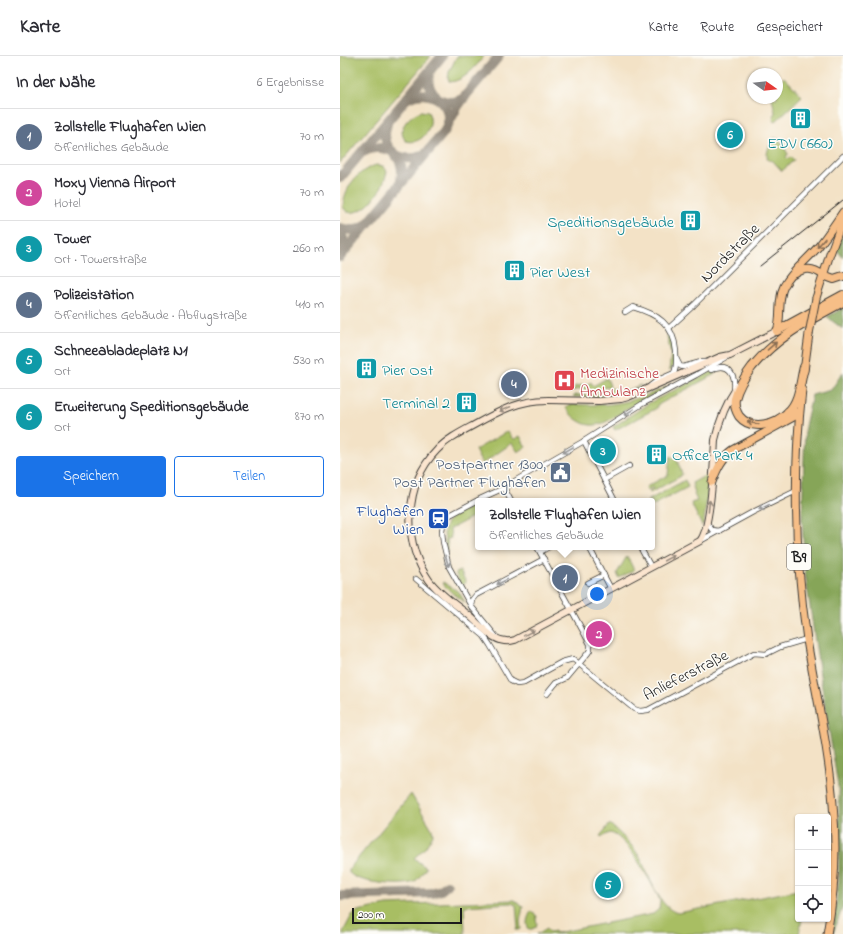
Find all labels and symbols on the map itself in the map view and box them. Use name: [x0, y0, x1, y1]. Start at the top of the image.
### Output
north arrow: [747, 68, 783, 104]
building icon: EDV (660): [787, 106, 813, 132]
pin: 6: [717, 120, 743, 150]
place label: EDV (660): [767, 132, 833, 156]
building icon: Speditionsgebäude: [677, 208, 703, 234]
place label: Speditionsgebäude: [547, 211, 675, 235]
street label: Nordstraße: [695, 218, 766, 289]
one-way arrow: [816, 238, 825, 249]
building icon: Pier West: [501, 258, 527, 284]
place label: Pier West: [530, 261, 591, 285]
one-way arrow: [767, 341, 777, 350]
building icon: Pier Ost: [353, 356, 379, 382]
place label: Pier Ost: [382, 359, 434, 383]
place label: Medizinische Ambulanz: [580, 362, 660, 404]
hospital icon: Medizinische Ambulanz: [552, 368, 578, 394]
pin: 4: [501, 369, 527, 399]
building icon: Terminal 2: [453, 389, 479, 415]
place label: Terminal 2: [382, 392, 450, 416]
one-way arrow: [500, 405, 512, 413]
one-way arrow: [624, 408, 635, 416]
one-way arrow: [747, 419, 760, 427]
pin: 3: [590, 436, 616, 466]
building icon: Office Park 4: [643, 441, 669, 467]
place label: Office Park 4: [672, 444, 753, 468]
one-way arrow: [562, 447, 574, 455]
place label: Postpartner 1300, Post Partner Flughafen: [393, 453, 546, 495]
public building icon: Postpartner 1300, Post Partner Flughafen: [548, 459, 574, 485]
place label: Flughafen Wien: [356, 500, 424, 542]
one-way arrow: [705, 500, 713, 513]
one-way arrow: [759, 504, 771, 511]
station icon: Flughafen Wien: [426, 506, 452, 532]
road number: B9: [787, 544, 811, 570]
one-way arrow: [663, 554, 675, 561]
one-way arrow: [444, 555, 451, 568]
pin: 1: [552, 563, 578, 593]
one-way arrow: [496, 578, 508, 586]
your location: [587, 584, 607, 604]
pin: 2: [586, 619, 612, 649]
one-way arrow: [523, 628, 535, 636]
street label: Anlieferstraße: [639, 644, 733, 708]
pin: 5: [595, 870, 621, 900]
scale bar: [352, 906, 462, 925]

